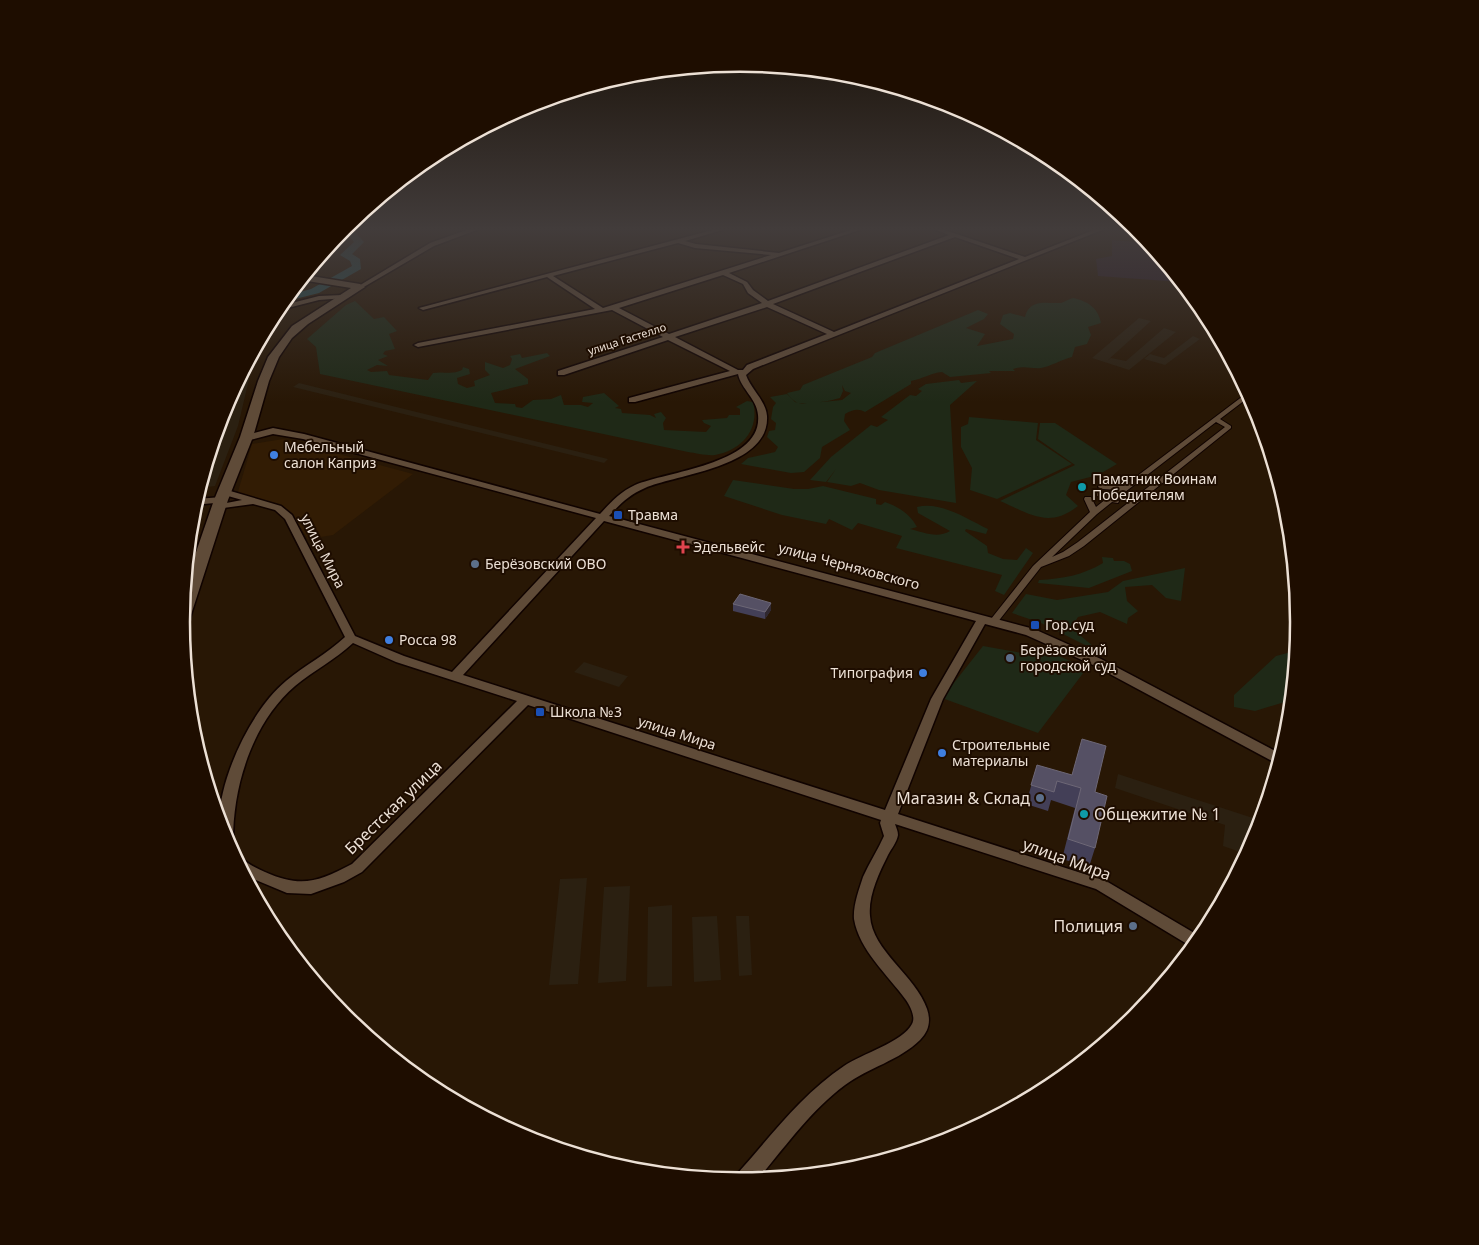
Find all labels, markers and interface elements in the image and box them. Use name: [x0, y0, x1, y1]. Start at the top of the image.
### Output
street label: улица Гастелло: [586, 319, 668, 358]
place label: Мебельный салон Каприз: [284, 437, 377, 472]
marker: Мебельный салон Каприз: [268, 449, 280, 461]
place label: Памятник Воинам Победителям: [1092, 469, 1217, 504]
marker: Памятник Воинам Победителям: [1076, 481, 1088, 493]
place label: Травма: [628, 505, 678, 524]
marker: Травма: [612, 509, 624, 521]
street label: улица Мира: [297, 510, 350, 591]
place label: Эдельвейс: [693, 537, 765, 556]
street label: улица Черняховского: [776, 538, 922, 594]
marker: Эдельвейс: [677, 541, 689, 553]
place label: Берёзовский ОВО: [485, 554, 606, 573]
marker: Берёзовский ОВО: [469, 558, 481, 570]
place label: Гор.суд: [1045, 615, 1094, 634]
marker: Гор.суд: [1029, 619, 1041, 631]
place label: Росса 98: [399, 630, 457, 649]
marker: Росса 98: [383, 634, 395, 646]
place label: Берёзовский городской суд: [1020, 640, 1117, 675]
marker: Берёзовский городской суд: [1004, 652, 1016, 664]
place label: Типография: [831, 663, 913, 682]
marker: Типография: [917, 667, 929, 679]
place label: Школа №3: [550, 702, 622, 721]
marker: Школа №3: [534, 706, 546, 718]
street label: улица Мира: [636, 711, 719, 754]
place label: Строительные материалы: [952, 735, 1050, 770]
marker: Строительные материалы: [936, 747, 948, 759]
street label: Брестская улица: [340, 755, 446, 859]
place label: Магазин & Склад: [896, 787, 1030, 809]
marker: Магазин & Склад: [1034, 792, 1046, 804]
place label: Общежитие № 1: [1094, 803, 1221, 825]
marker: Общежитие № 1: [1078, 808, 1090, 820]
street label: улица Мира: [1020, 833, 1114, 885]
place label: Полиция: [1053, 915, 1123, 937]
marker: Полиция: [1127, 920, 1139, 932]

